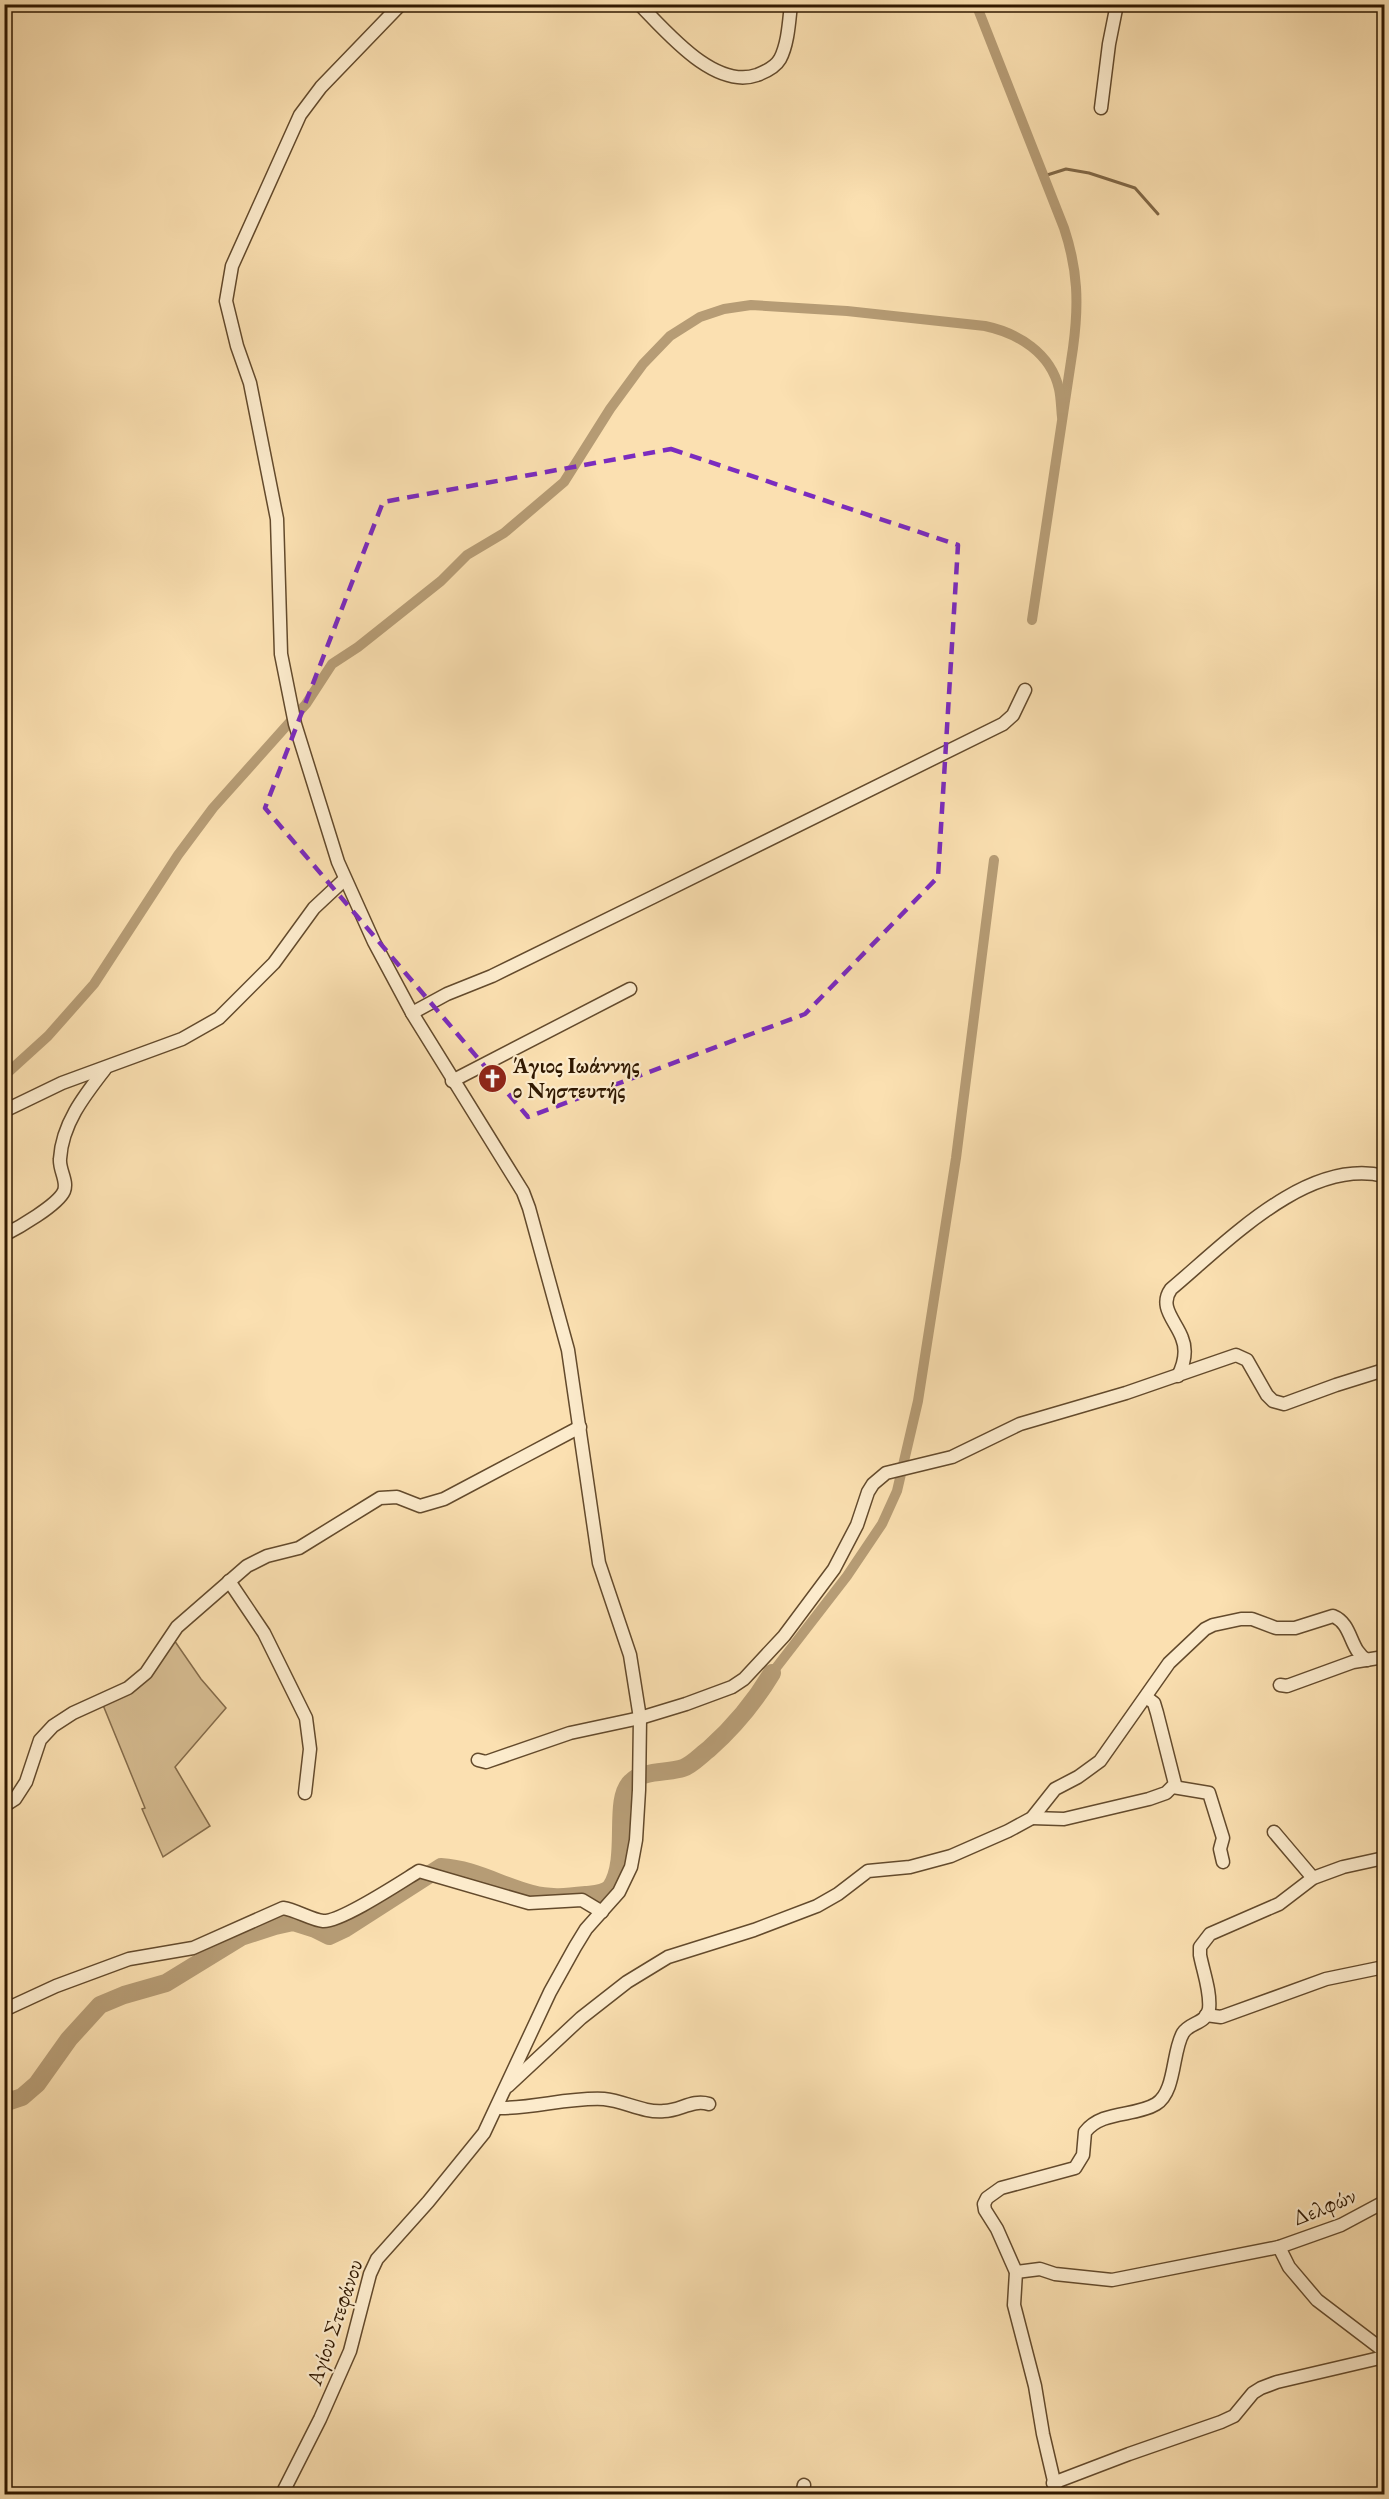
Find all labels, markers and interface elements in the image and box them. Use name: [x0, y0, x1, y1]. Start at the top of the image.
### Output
place label: Άγιος Ιωάννης ο Νηστευτής: [512, 1051, 640, 1105]
church icon: Άγιος Ιωάννης ο Νηστευτής: [476, 1062, 508, 1094]
street label: Δελφών: [1288, 2181, 1360, 2232]
street label: Αγίου Στεφάνου: [299, 2255, 370, 2390]

